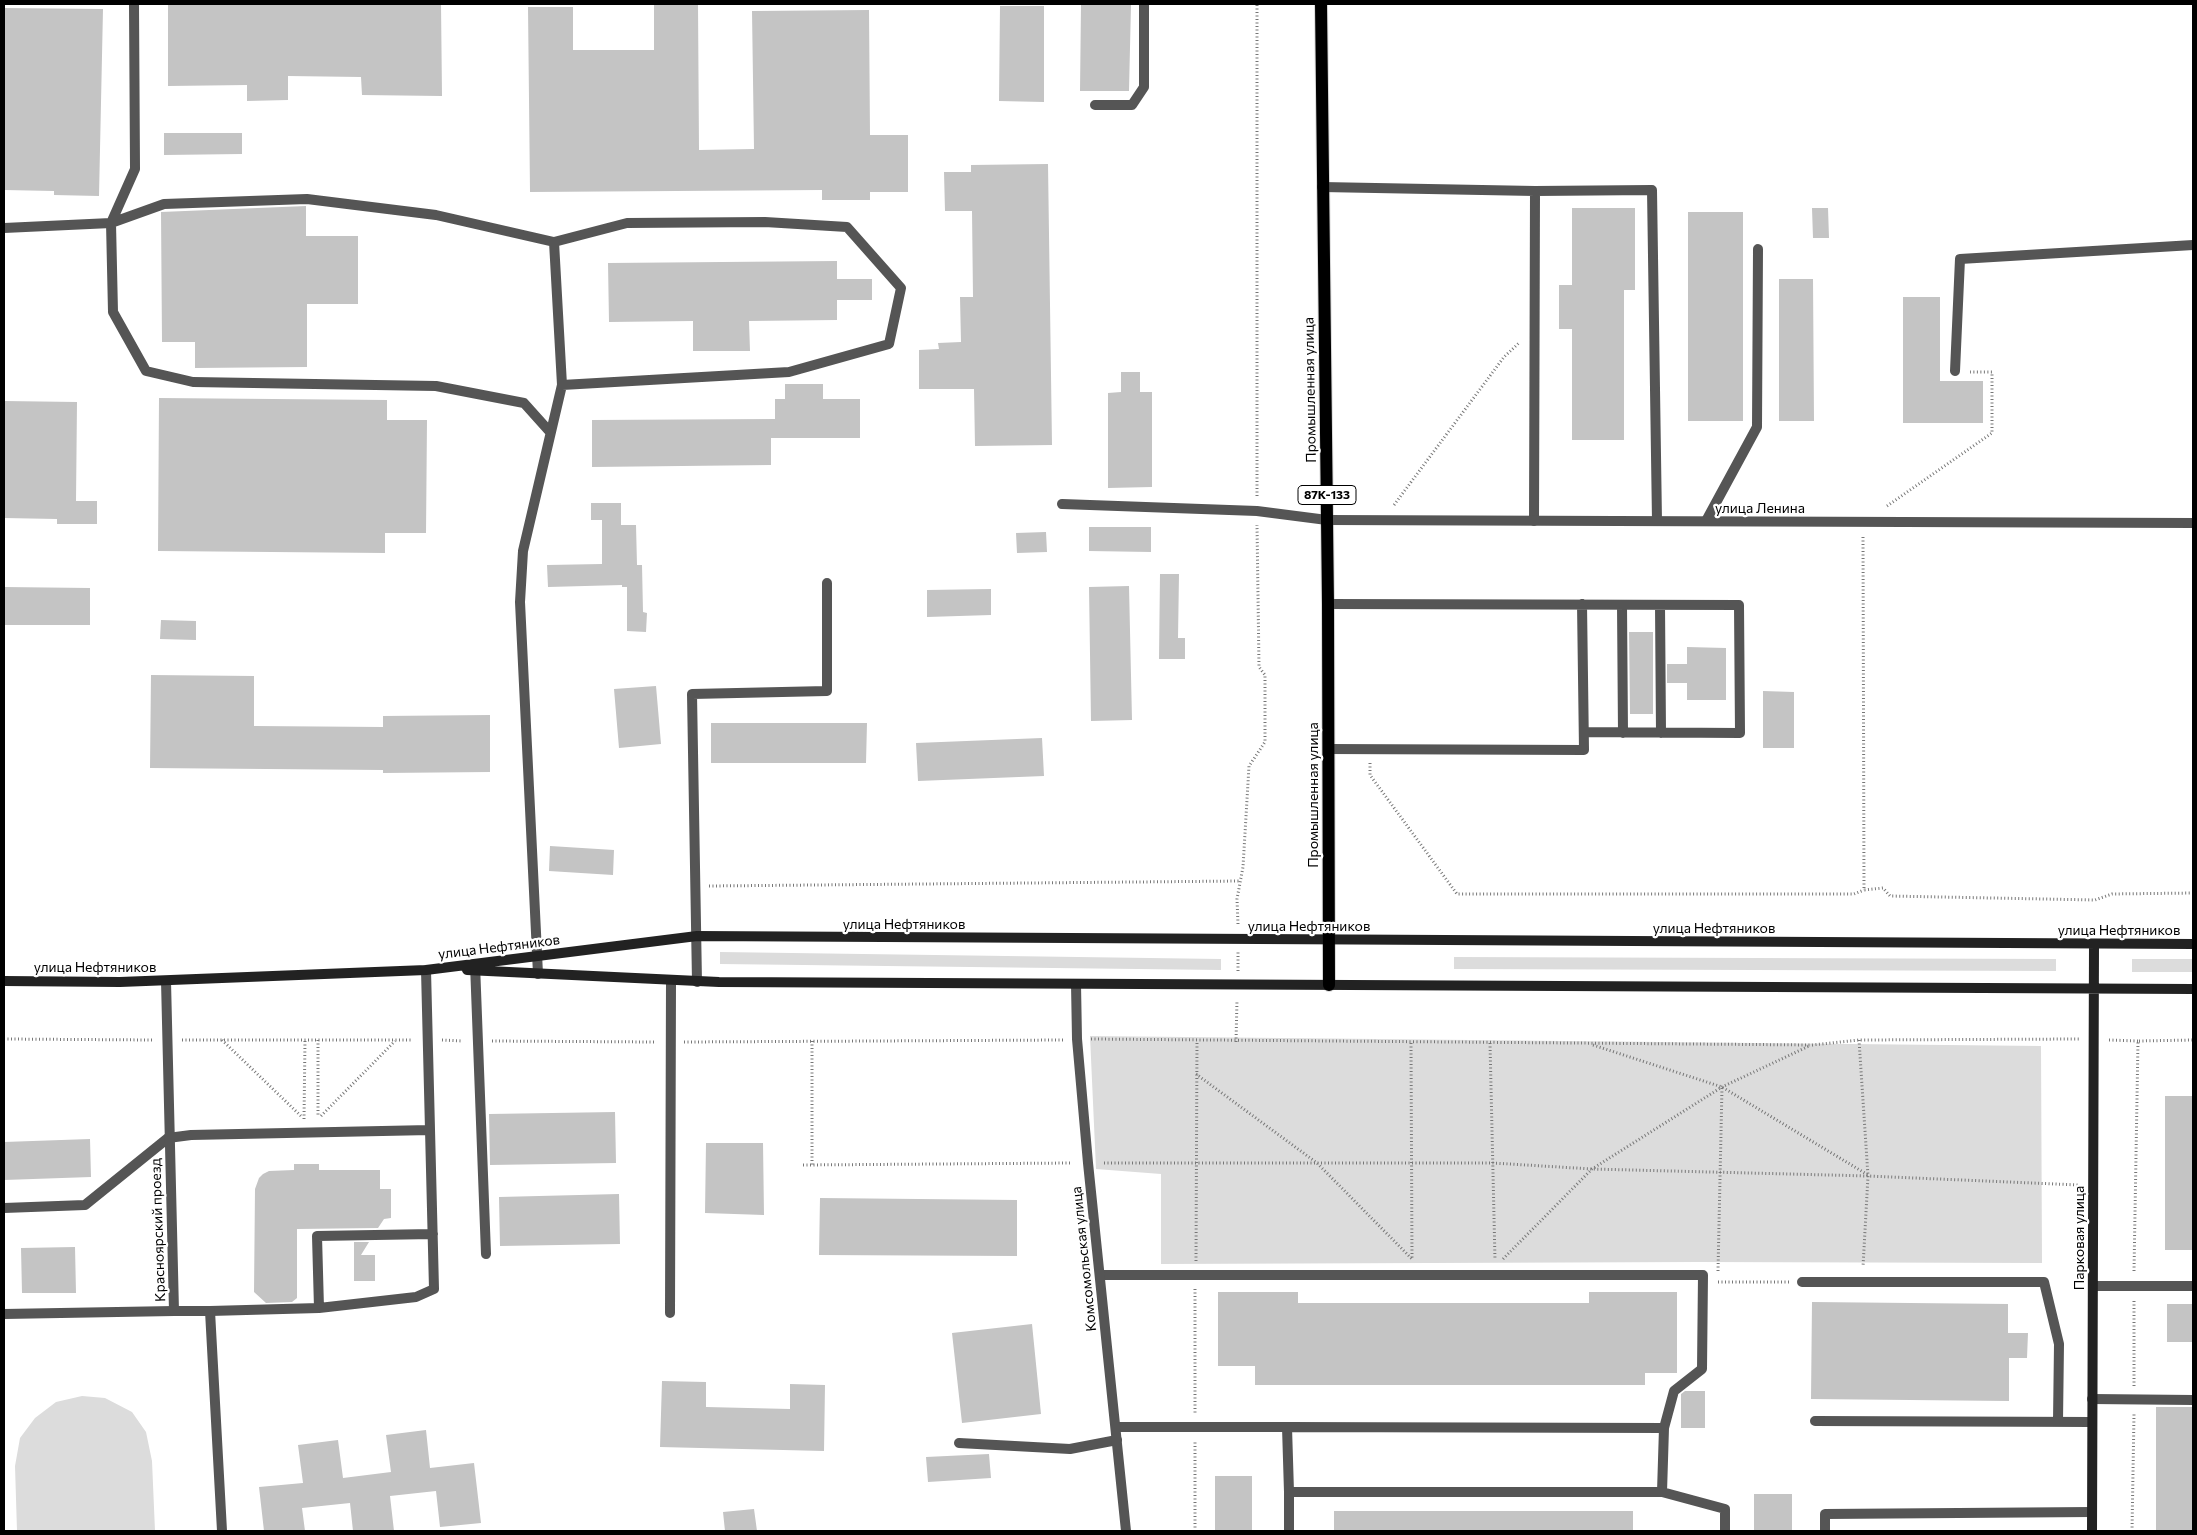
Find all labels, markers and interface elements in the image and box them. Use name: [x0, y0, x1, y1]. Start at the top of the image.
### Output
street label: Промышленная улица: [1300, 317, 1320, 463]
road number: 87К-133: [1298, 486, 1356, 504]
street label: улица Ленина: [1715, 500, 1805, 516]
street label: Промышленная улица: [1305, 722, 1321, 868]
street label: улица Нефтяников: [843, 916, 965, 932]
street label: улица Нефтяников: [1248, 918, 1370, 934]
street label: улица Нефтяников: [1653, 920, 1775, 936]
street label: улица Нефтяников: [2058, 922, 2180, 938]
street label: улица Нефтяников: [437, 931, 561, 963]
street label: улица Нефтяников: [34, 959, 156, 975]
street label: Красноярский проезд: [147, 1158, 169, 1302]
street label: Комсомольская улица: [1068, 1186, 1100, 1332]
street label: Парковая улица: [2071, 1186, 2087, 1290]

